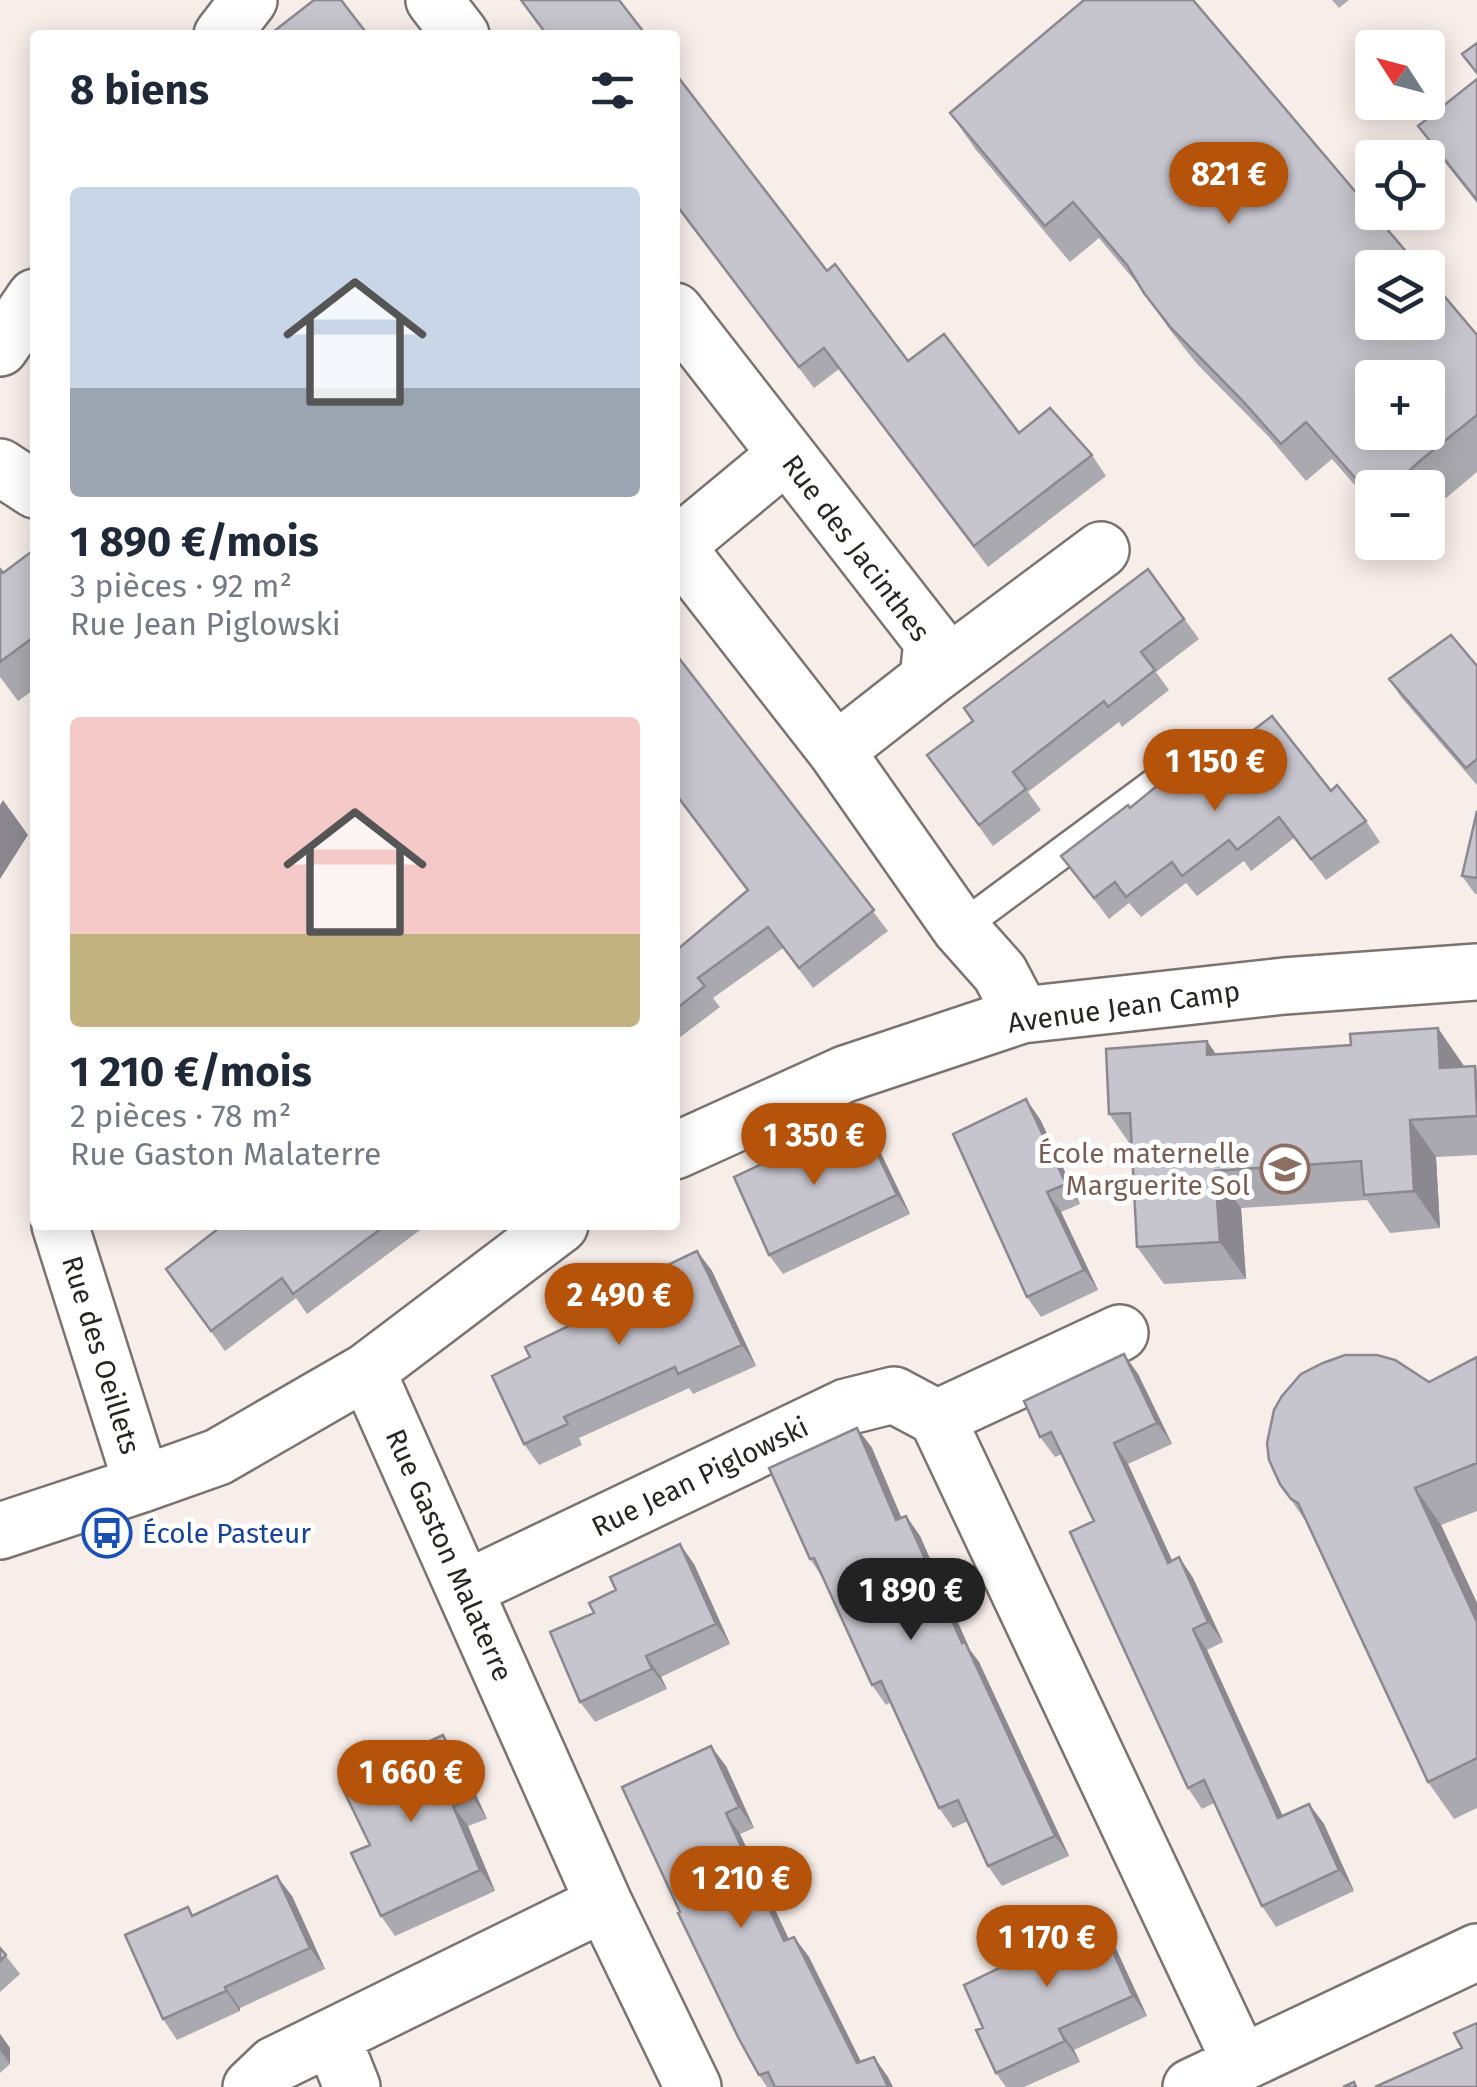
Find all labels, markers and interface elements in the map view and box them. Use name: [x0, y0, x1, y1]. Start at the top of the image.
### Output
north arrow: [1355, 30, 1445, 120]
map controls: [1355, 30, 1445, 560]
icon: filters: [585, 63, 640, 118]
text: 8 biens: [70, 65, 209, 115]
button: locate: [1355, 140, 1445, 230]
pin: 821 €: [1159, 142, 1299, 227]
text: 821 €: [1191, 155, 1267, 193]
button: layers: [1355, 250, 1445, 340]
icon: home: [265, 252, 445, 432]
button: +: [1355, 360, 1445, 450]
street label: Rue des Jacinthes: [775, 448, 937, 648]
button: −: [1355, 470, 1445, 560]
text: 1 890 €/mois: [70, 517, 319, 567]
text: 3 pièces · 92 m²: [70, 567, 292, 605]
text: Rue Jean Piglowski: [70, 605, 341, 643]
pin: 1 150 €: [1123, 729, 1307, 814]
text: 1 150 €: [1165, 742, 1265, 780]
icon: home: [265, 782, 445, 962]
street label: Avenue Jean Camp: [1006, 974, 1242, 1040]
text: 1 210 €/mois: [70, 1047, 312, 1097]
text: 2 pièces · 78 m²: [70, 1097, 291, 1135]
pin: 1 350 €: [722, 1103, 906, 1188]
text: 1 350 €: [763, 1116, 865, 1154]
text: Rue Gaston Malaterre: [70, 1135, 381, 1173]
place label: École maternelle Marguerite Sol: [1037, 1137, 1250, 1202]
school or university icon: École maternelle Marguerite Sol: [1259, 1143, 1311, 1195]
street label: Rue des Oeillets: [55, 1252, 147, 1458]
pin: 2 490 €: [527, 1263, 711, 1348]
text: 2 490 €: [567, 1276, 671, 1314]
street label: Rue Jean Piglowski: [586, 1410, 814, 1544]
street label: Rue Gaston Malaterre: [379, 1424, 519, 1686]
bus stop icon: École Pasteur: [81, 1507, 133, 1559]
place label: École Pasteur: [142, 1517, 311, 1550]
pin: 1 890 €: [819, 1558, 1003, 1643]
text: 1 890 €: [859, 1571, 963, 1609]
pin: 1 660 €: [319, 1740, 503, 1825]
text: 1 660 €: [359, 1753, 463, 1791]
pin: 1 210 €: [649, 1846, 833, 1931]
text: 1 210 €: [692, 1859, 790, 1897]
pin: 1 170 €: [955, 1905, 1139, 1990]
text: 1 170 €: [998, 1918, 1096, 1956]

